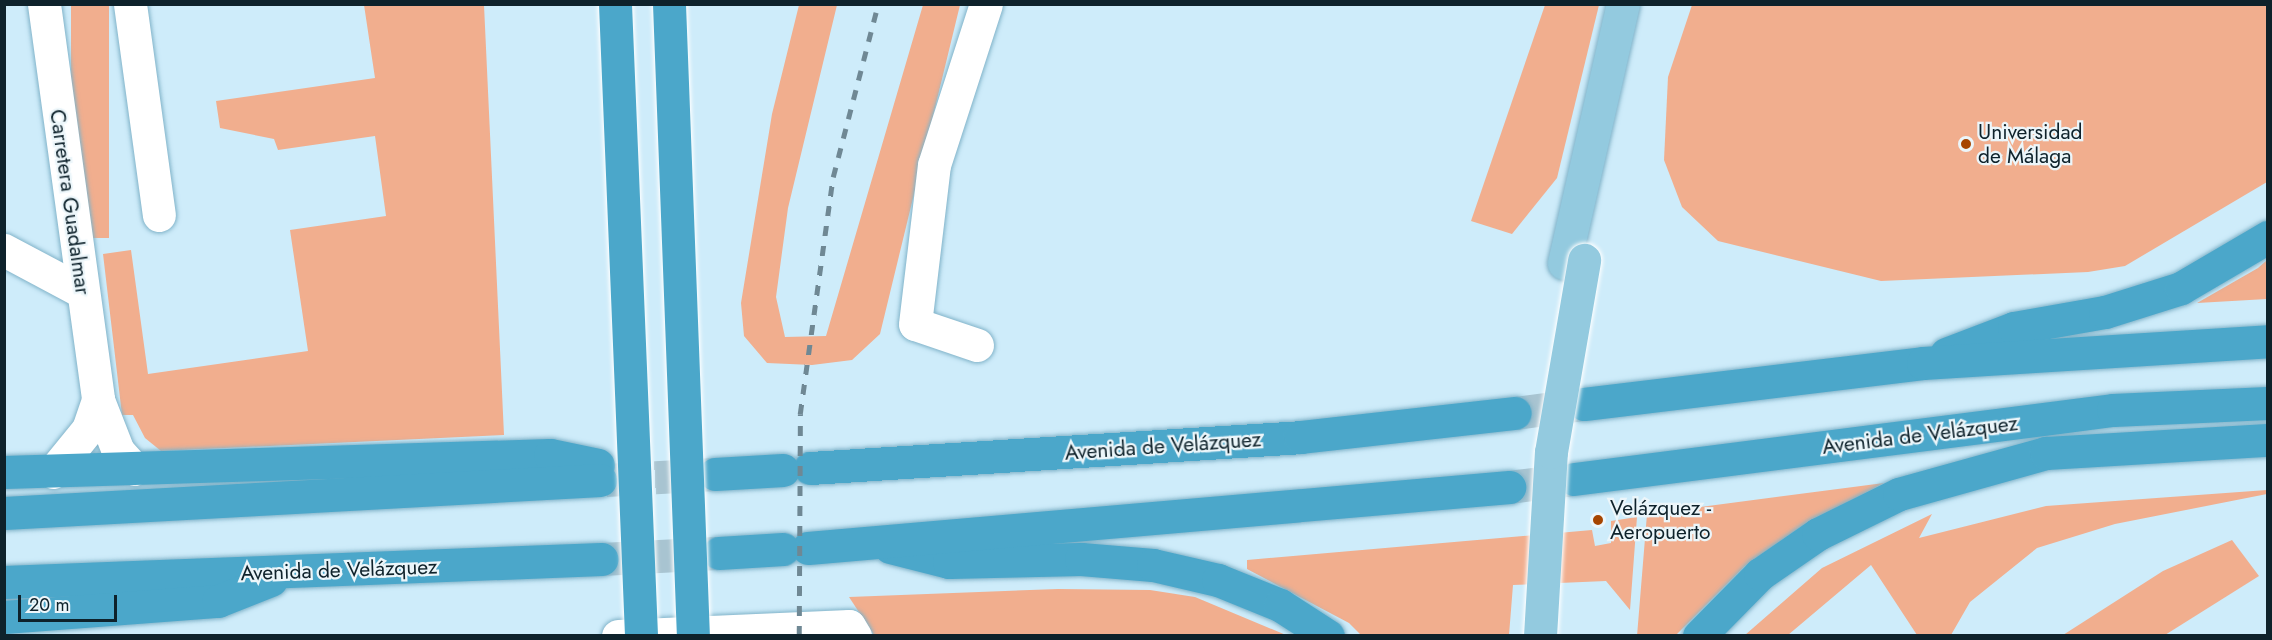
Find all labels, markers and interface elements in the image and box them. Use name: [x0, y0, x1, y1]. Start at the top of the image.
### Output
street label: Carretera Guadalmar: [45, 108, 95, 296]
place label: Universidad de Málaga: [1978, 119, 2083, 169]
marker: Universidad de Málaga: [1959, 137, 1973, 151]
street label: Avenida de Velázquez: [1821, 410, 2019, 460]
street label: Avenida de Velázquez: [1064, 427, 1262, 465]
place label: Velázquez - Aeropuerto: [1610, 495, 1711, 545]
marker: Velázquez - Aeropuerto: [1591, 513, 1605, 527]
street label: Avenida de Velázquez: [240, 554, 438, 586]
scale bar: [21, 583, 120, 621]
text: 20 m: [29, 592, 69, 618]

